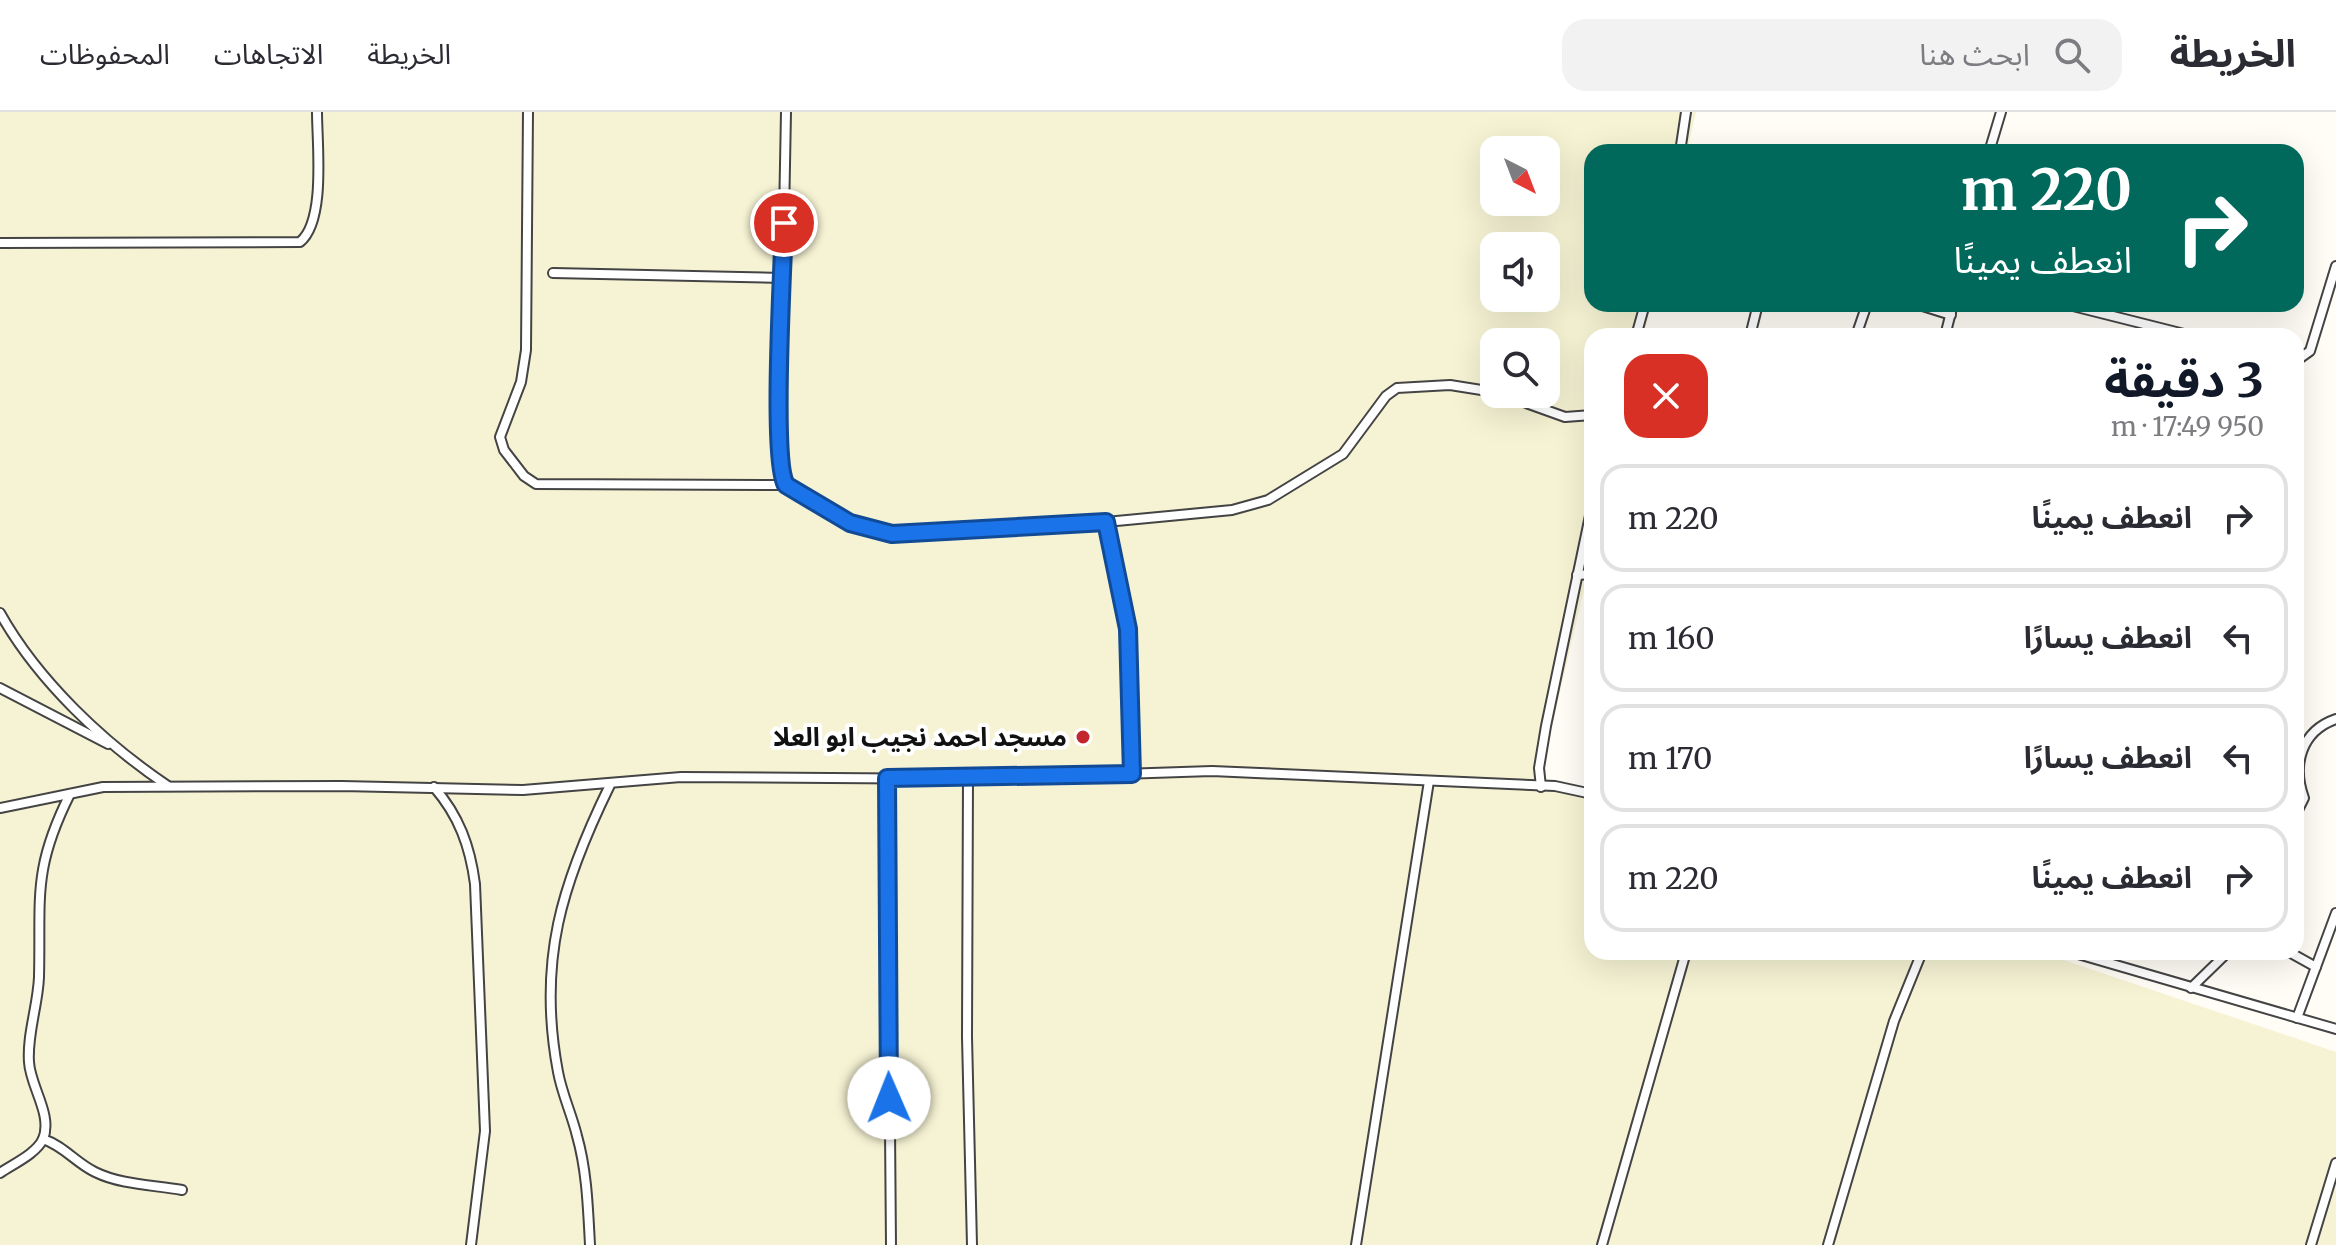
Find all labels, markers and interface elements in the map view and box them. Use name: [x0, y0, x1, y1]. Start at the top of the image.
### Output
search box: [1562, 19, 2122, 91]
text: الخريطة: [2170, 30, 2296, 77]
icon: search: [2050, 33, 2094, 77]
text: ابحث هنا: [1919, 35, 2030, 73]
text: المحفوظات: [40, 36, 170, 72]
text: الاتجاهات: [214, 36, 323, 72]
text: الخريطة: [367, 36, 451, 72]
north arrow: [1480, 136, 1560, 216]
map controls: [1480, 136, 1560, 408]
text: 220 m: [1961, 155, 2132, 225]
icon: right: [2160, 176, 2264, 280]
pin: [750, 189, 818, 257]
icon: arrive: [762, 201, 806, 245]
button: sound: [1480, 232, 1560, 312]
text: انعطف يمينًا: [1954, 238, 2132, 283]
button: search: [1480, 328, 1560, 408]
text: 3 دقيقة: [2104, 350, 2264, 410]
button: close: [1624, 354, 1708, 438]
text: 950 m · 17:49: [2111, 410, 2264, 443]
icon: right: [2216, 496, 2260, 540]
text: انعطف يمينًا: [2032, 498, 2192, 536]
text: 220 m: [1628, 499, 1719, 537]
icon: left: [2216, 616, 2260, 660]
text: انعطف يسارًا: [2024, 618, 2192, 656]
text: 160 m: [1628, 619, 1715, 657]
place label: مسجد احمد نجيب ابو العلا: [773, 720, 1067, 753]
marker: مسجد احمد نجيب ابو العلا: [1074, 728, 1092, 746]
icon: left: [2216, 736, 2260, 780]
text: انعطف يسارًا: [2024, 738, 2192, 776]
text: 170 m: [1628, 739, 1712, 777]
icon: right: [2216, 856, 2260, 900]
text: انعطف يمينًا: [2032, 858, 2192, 896]
text: 220 m: [1628, 859, 1719, 897]
position arrow: [847, 1056, 931, 1140]

